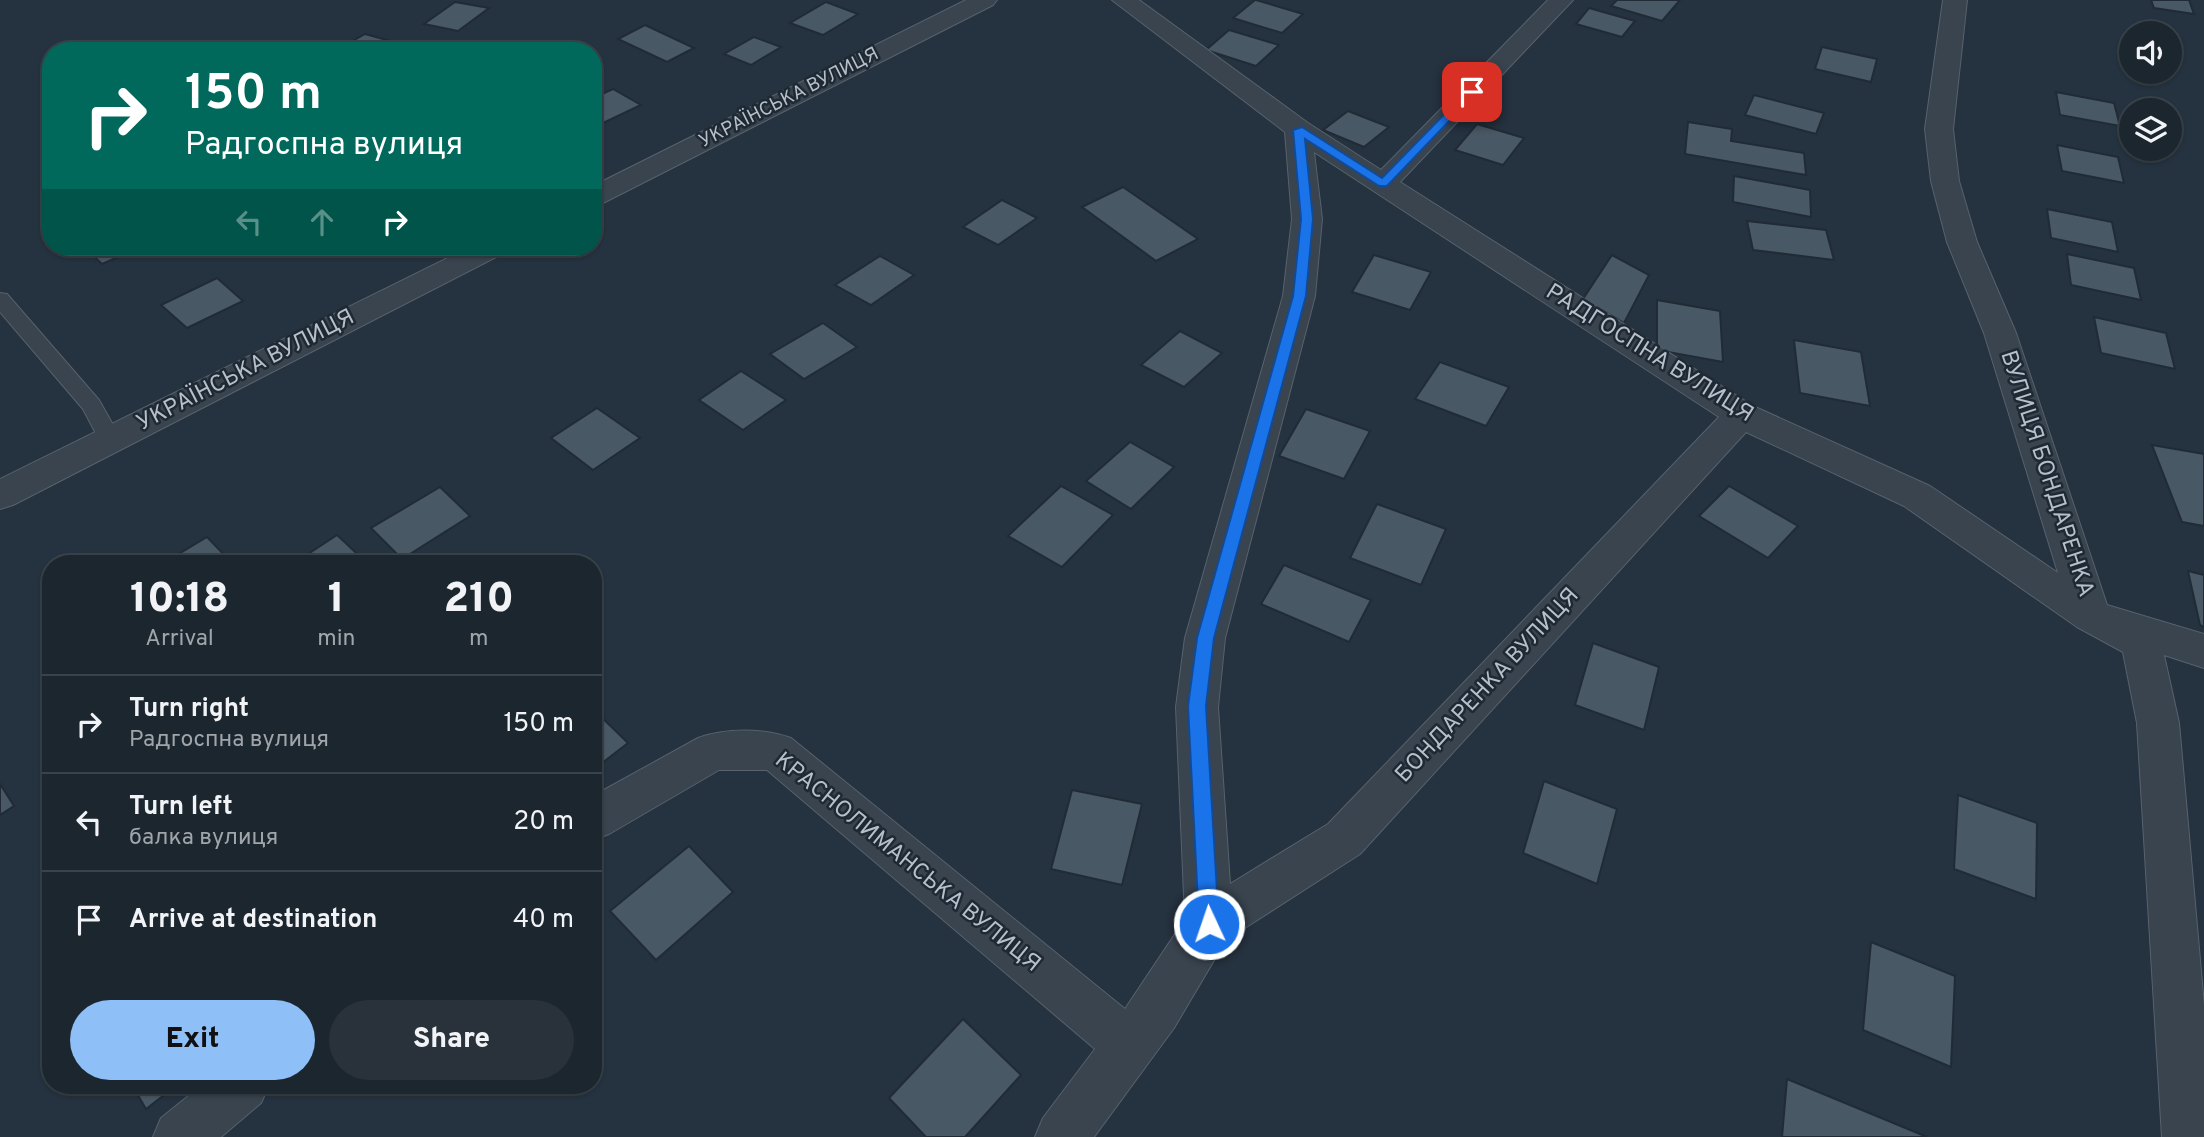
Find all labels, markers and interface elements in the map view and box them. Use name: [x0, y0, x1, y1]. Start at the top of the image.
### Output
map controls: [2119, 21, 2182, 161]
button: sound: [2119, 21, 2182, 84]
street label: УКРАЇНСЬКА ВУЛИЦЯ: [694, 41, 883, 154]
pin: [1442, 62, 1502, 122]
text: 150 m: [185, 65, 322, 127]
icon: right: [70, 70, 161, 161]
icon: arrive: [1453, 73, 1491, 111]
button: layers: [2119, 98, 2182, 161]
text: Радгоспна вулиця: [185, 126, 463, 166]
icon: left: [230, 203, 268, 241]
icon: ahead: [303, 203, 341, 241]
icon: right: [376, 203, 414, 241]
street label: РАДГОСПНА ВУЛИЦЯ: [1540, 278, 1758, 430]
street label: УКРАЇНСЬКА ВУЛИЦЯ: [132, 303, 360, 439]
street label: ВУЛИЦЯ БОНДАРЕНКА: [1992, 347, 2100, 601]
text: 10:18: [130, 574, 229, 627]
text: 1: [328, 574, 345, 627]
text: 210: [443, 574, 514, 627]
street label: БОНДАРЕНКА ВУЛИЦЯ: [1390, 582, 1586, 790]
text: Arrival: [145, 625, 214, 654]
text: min: [317, 625, 355, 654]
text: m: [469, 625, 488, 654]
text: Turn right: [129, 693, 249, 726]
icon: right: [70, 705, 108, 743]
text: 150 m: [503, 708, 574, 741]
text: Радгоспна вулиця: [129, 726, 329, 755]
street label: КРАСНОЛИМАНСЬКА ВУЛИЦЯ: [768, 747, 1046, 979]
text: Turn left: [129, 791, 233, 824]
icon: left: [70, 803, 108, 841]
text: 20 m: [513, 806, 574, 839]
text: балка вулиця: [129, 824, 278, 853]
position arrow: [1172, 887, 1246, 961]
icon: arrive: [70, 901, 108, 939]
text: Arrive at destination: [129, 904, 377, 937]
text: 40 m: [513, 904, 574, 937]
button: Exit: [70, 1000, 315, 1080]
button: Share: [329, 1000, 574, 1080]

